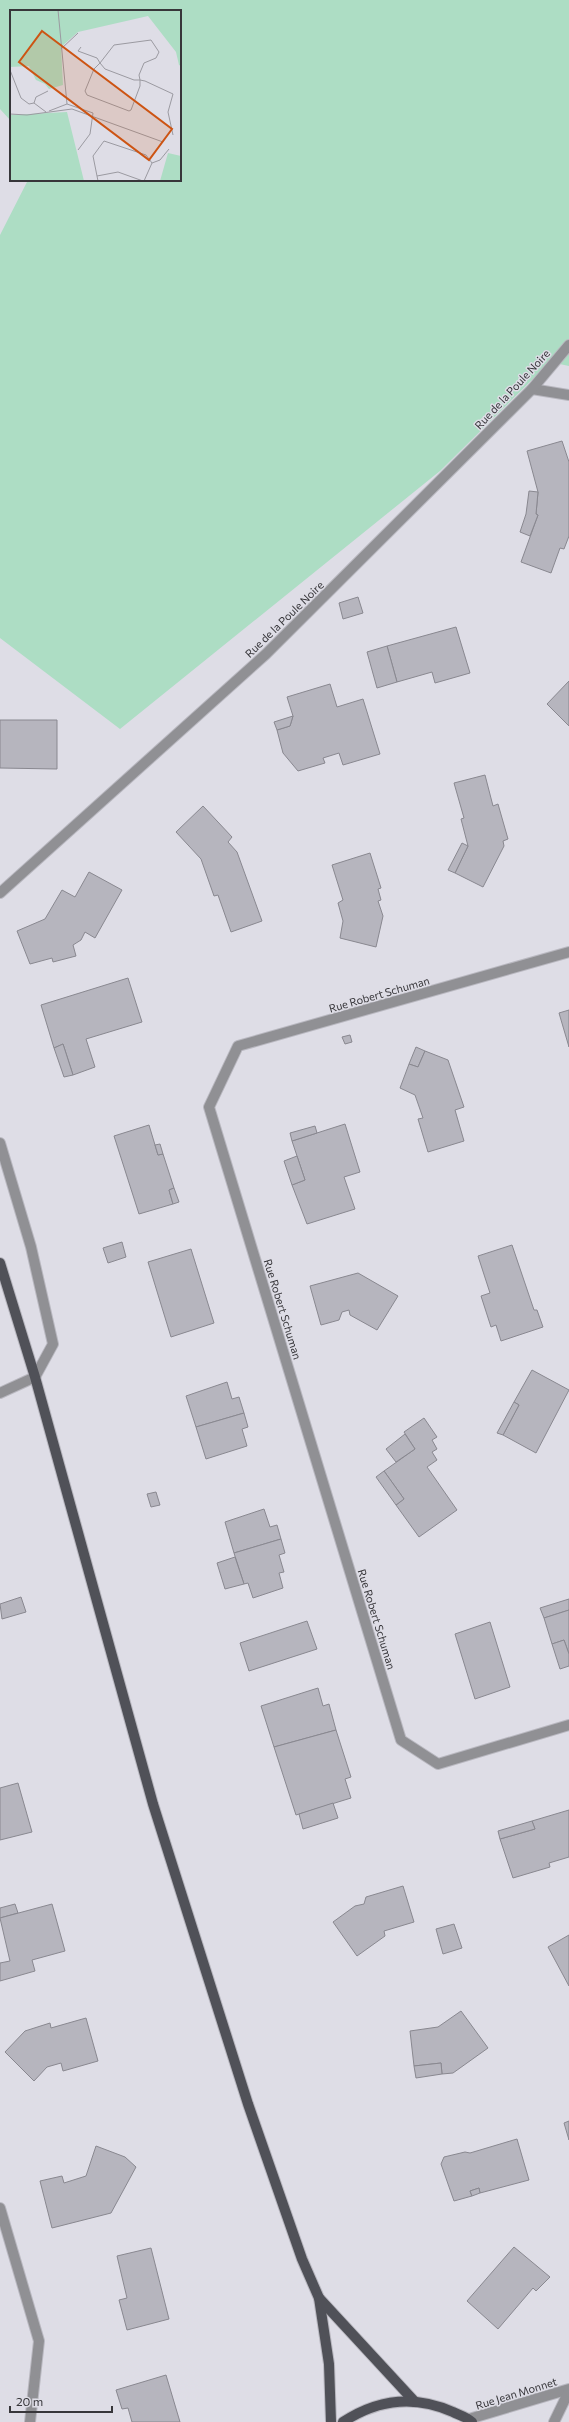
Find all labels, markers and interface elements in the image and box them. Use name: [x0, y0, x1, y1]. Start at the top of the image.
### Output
inset map: [10, 10, 181, 181]
street label: Rue de la Poule Noire: [472, 346, 552, 432]
street label: Rue de la Poule Noire: [242, 578, 326, 660]
street label: Rue Robert Schuman: [327, 973, 431, 1015]
street label: Rue Robert Schuman: [262, 1257, 304, 1361]
street label: Rue Robert Schuman: [356, 1567, 398, 1671]
street label: Rue Jean Monnet: [474, 2374, 559, 2413]
scale bar: [10, 2388, 112, 2414]
text: 20 m: [16, 2394, 43, 2408]

